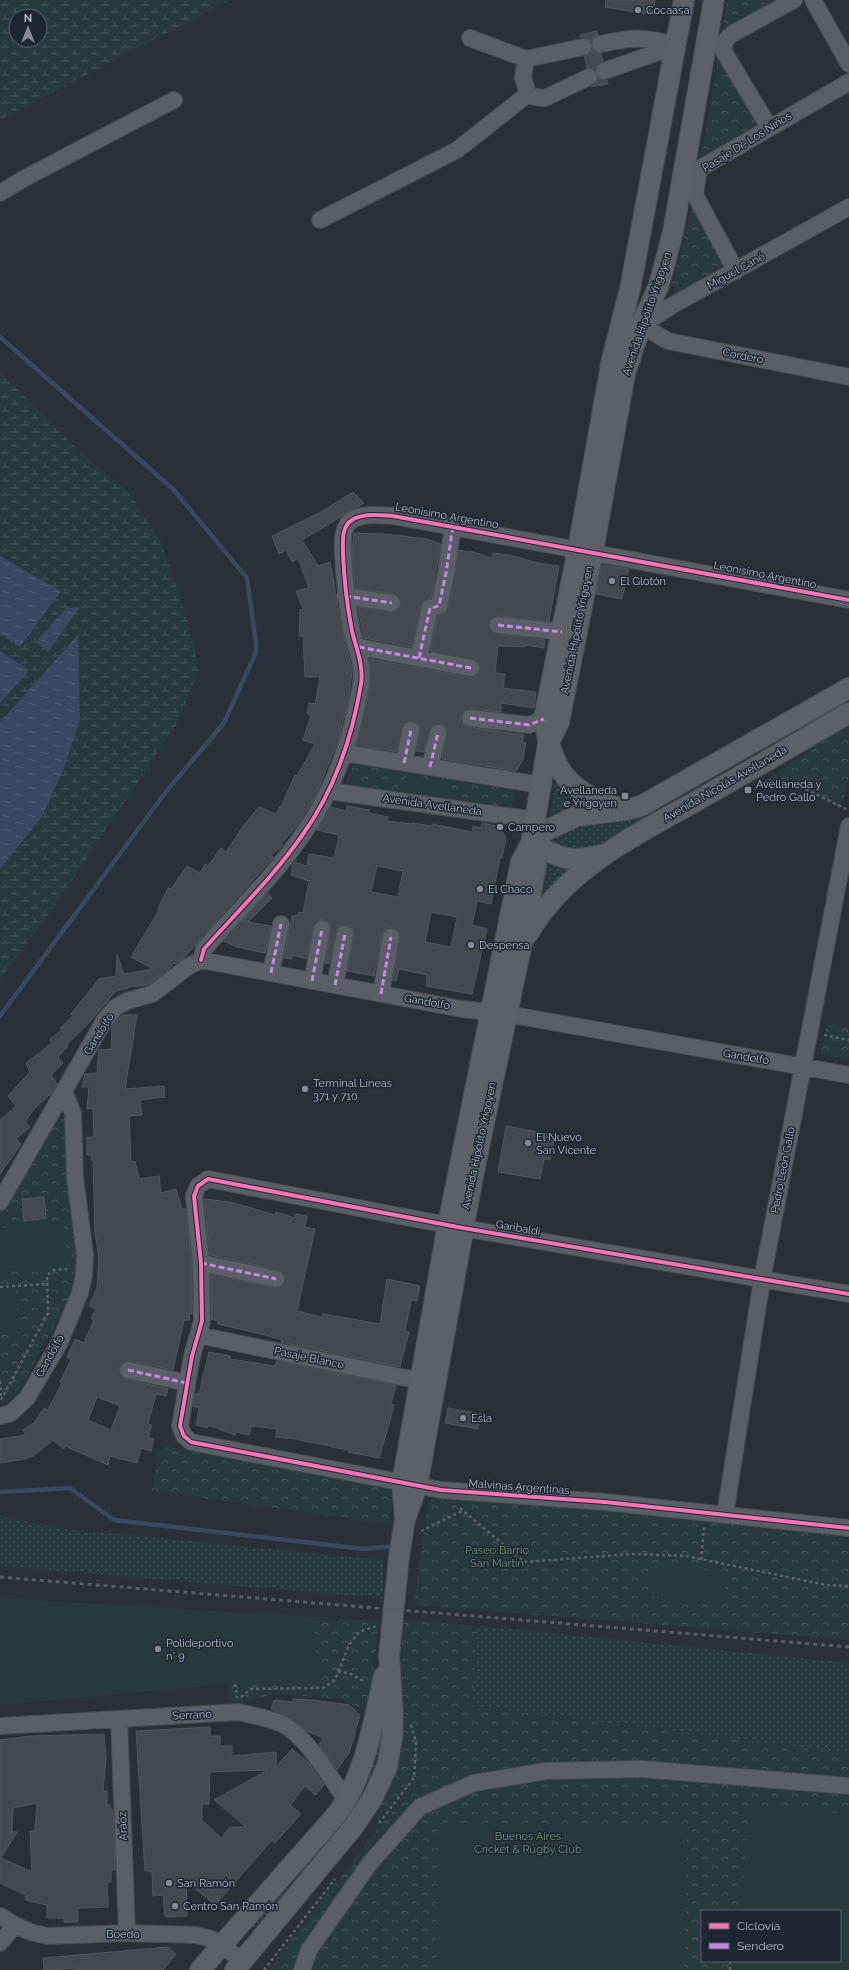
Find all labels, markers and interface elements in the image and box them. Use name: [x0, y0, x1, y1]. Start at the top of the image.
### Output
place label: Cocaasa: [646, 4, 689, 17]
marker: Cocaasa: [633, 5, 643, 15]
north arrow: [8, 8, 48, 48]
text: N: [24, 12, 32, 25]
street label: Pasaje De Los Niños: [700, 109, 794, 175]
street label: Avenida Hipólito Yrigoyen: [620, 250, 674, 378]
street label: Miguel Cané: [705, 250, 767, 292]
street label: Cordero: [721, 346, 765, 366]
street label: Leonisimo Argentino: [394, 501, 500, 532]
street label: Leonisimo Argentino: [712, 559, 818, 591]
street label: Avenida Hipólito Yrigoyen: [558, 565, 596, 695]
place label: El Glotón: [620, 575, 666, 588]
marker: El Glotón: [607, 576, 617, 586]
street label: Avenida Nicolás Avellaneda: [661, 743, 789, 825]
place label: Avellaneda y Pedro Gallo: [756, 778, 821, 804]
place label: Avellaneda e Yrigoyen: [560, 784, 617, 810]
marker: Avellaneda y Pedro Gallo: [743, 785, 753, 795]
marker: Avellaneda e Yrigoyen: [620, 791, 630, 801]
street label: Avenida Avellaneda: [381, 792, 483, 818]
place label: Campero: [508, 821, 556, 834]
marker: Campero: [495, 822, 505, 832]
place label: El Chaco: [488, 883, 533, 896]
marker: El Chaco: [475, 884, 485, 894]
place label: Despensa: [479, 939, 530, 952]
marker: Despensa: [466, 940, 476, 950]
street label: Gandolfo: [403, 992, 452, 1013]
street label: Gandolfo: [81, 1010, 117, 1057]
street label: Gandolfo: [722, 1047, 771, 1068]
place label: Terminal Líneas 371 y 710: [313, 1077, 392, 1103]
street label: Avenida Hipólito Yrigoyen: [459, 1081, 499, 1211]
marker: Terminal Líneas 371 y 710: [300, 1084, 310, 1094]
street label: Pedro León Gallo: [768, 1125, 798, 1214]
place label: El Nuevo San Vicente: [536, 1131, 597, 1157]
marker: El Nuevo San Vicente: [523, 1138, 533, 1148]
street label: Garibaldi: [495, 1218, 541, 1238]
street label: Gandolfo: [33, 1332, 67, 1380]
street label: Pasaje Blanco: [273, 1344, 346, 1372]
place label: Esla: [471, 1412, 492, 1425]
marker: Esla: [458, 1413, 468, 1423]
street label: Malvinas Argentinas: [468, 1477, 570, 1497]
park label: Paseo Barrio San Martín: [465, 1544, 529, 1570]
place label: Polideportivo n° 9: [166, 1637, 234, 1663]
marker: Polideportivo n° 9: [153, 1644, 163, 1654]
street label: Serrano: [172, 1707, 213, 1723]
street label: Aráoz: [116, 1811, 130, 1841]
park label: Buenos Aires Cricket & Rugby Club: [474, 1830, 582, 1856]
place label: San Ramón: [177, 1877, 235, 1890]
marker: San Ramón: [164, 1878, 174, 1888]
place label: Centro San Ramón: [183, 1900, 278, 1913]
marker: Centro San Ramón: [170, 1901, 180, 1911]
legend: [701, 1910, 841, 1962]
text: Ciclovía: [737, 1919, 780, 1933]
street label: Boedo: [106, 1928, 140, 1941]
text: Sendero: [737, 1939, 784, 1953]

